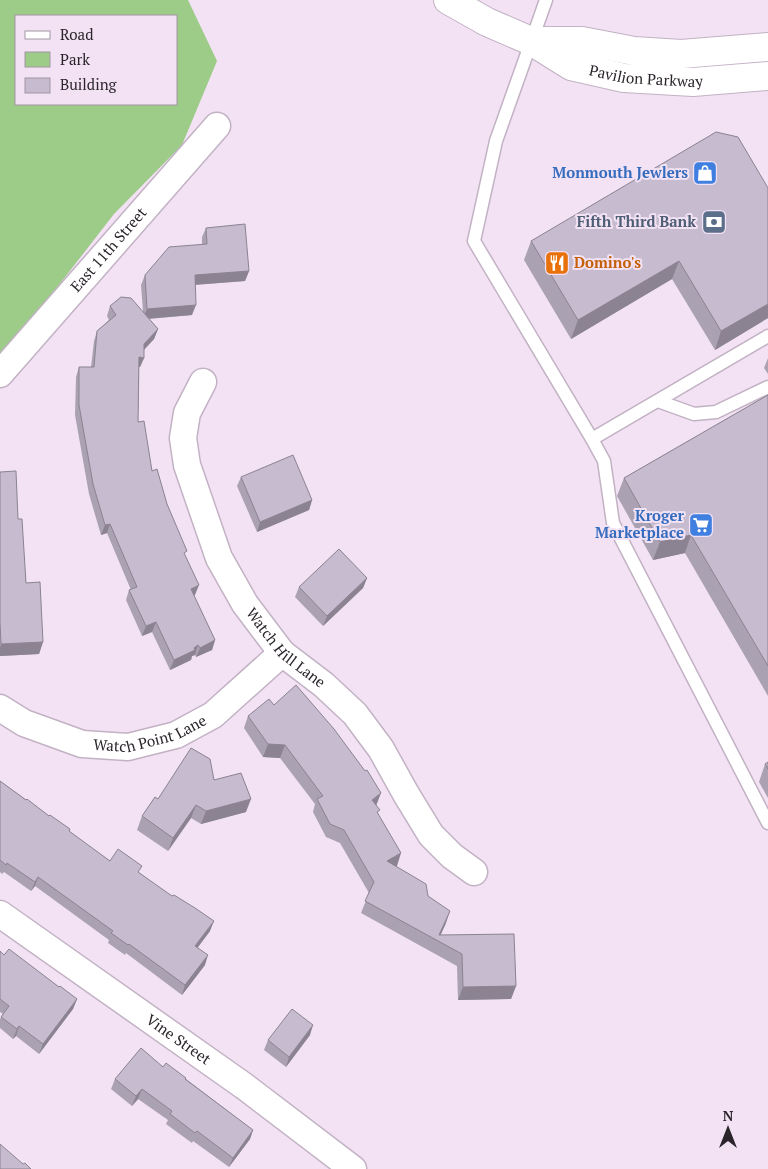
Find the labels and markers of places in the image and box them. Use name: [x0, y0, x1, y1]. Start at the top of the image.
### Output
shop icon: Monmouth Jewlers: [692, 160, 718, 186]
place label: Monmouth Jewlers: [552, 162, 688, 182]
bank icon: Fifth Third Bank: [701, 209, 727, 235]
place label: Fifth Third Bank: [577, 211, 696, 231]
restaurant icon: Domino's: [544, 250, 570, 276]
place label: Domino's: [574, 252, 641, 272]
place label: Kroger Marketplace: [595, 505, 685, 542]
supermarket icon: Kroger Marketplace: [688, 512, 714, 538]

